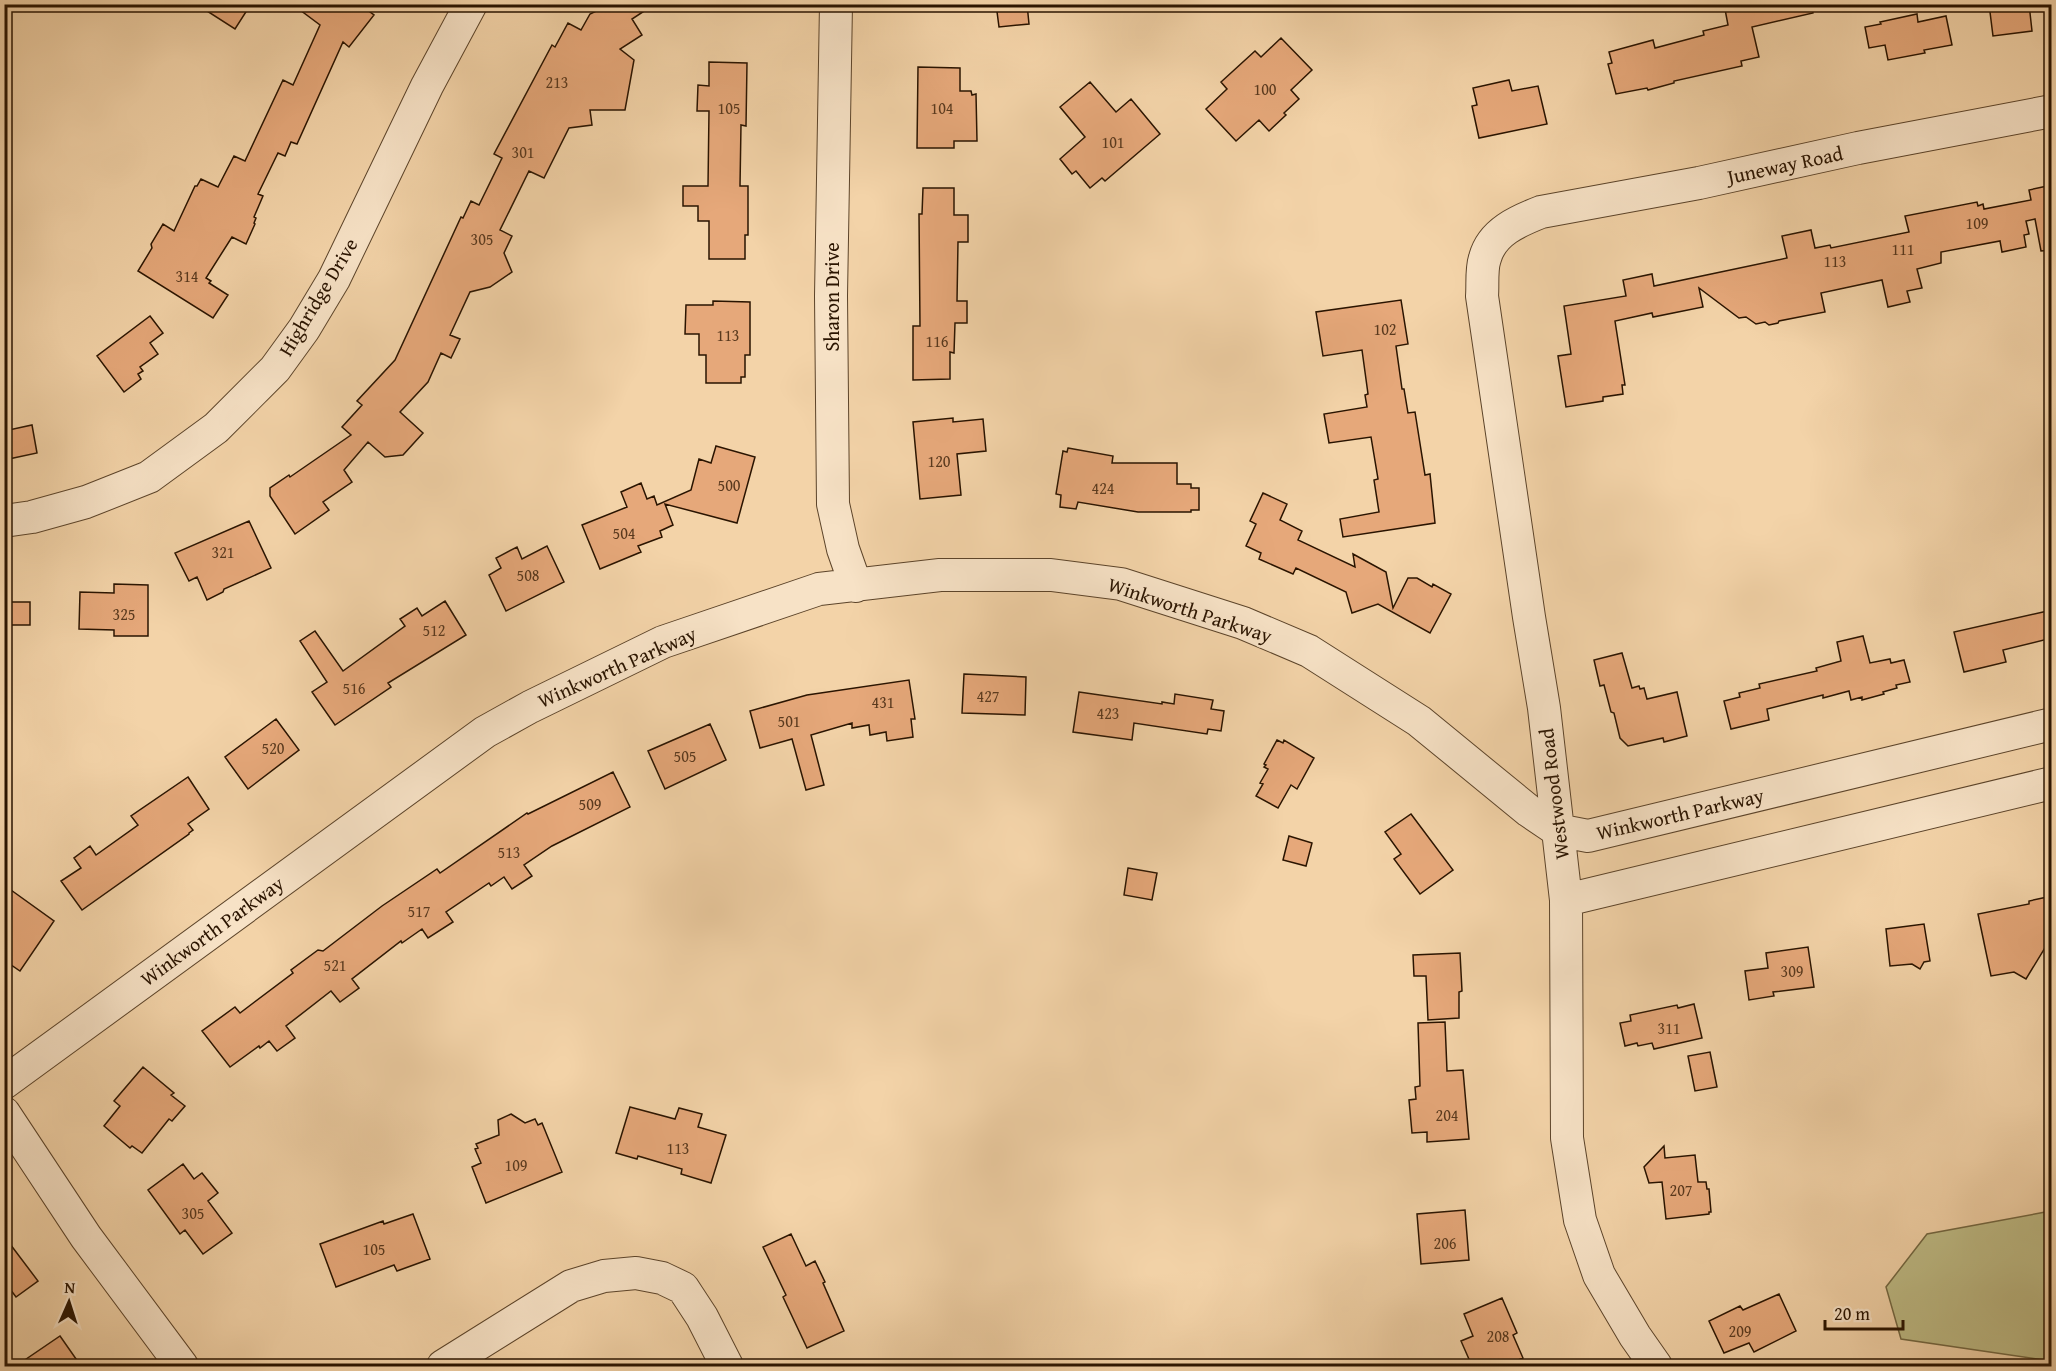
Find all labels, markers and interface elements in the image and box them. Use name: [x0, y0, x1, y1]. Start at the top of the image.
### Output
house number: 213: [545, 70, 569, 94]
house number: 100: [1253, 77, 1277, 101]
house number: 105: [717, 96, 741, 120]
house number: 104: [930, 96, 954, 120]
house number: 101: [1101, 130, 1125, 154]
street label: Juneway Road: [1722, 138, 1846, 192]
house number: 301: [511, 140, 535, 164]
house number: 109: [1965, 211, 1989, 235]
house number: 305: [470, 227, 494, 251]
street label: Highridge Drive: [271, 232, 364, 361]
house number: 111: [1891, 237, 1915, 261]
street label: Sharon Drive: [817, 242, 846, 352]
house number: 113: [1823, 249, 1847, 273]
house number: 314: [175, 264, 199, 288]
house number: 102: [1373, 317, 1397, 341]
house number: 113: [716, 323, 740, 347]
house number: 116: [925, 329, 949, 353]
house number: 120: [927, 449, 951, 473]
house number: 500: [717, 473, 741, 497]
house number: 424: [1091, 476, 1115, 500]
house number: 504: [612, 521, 636, 545]
house number: 321: [211, 540, 235, 564]
house number: 508: [516, 563, 540, 587]
street label: Winkworth Parkway: [1104, 569, 1276, 650]
house number: 325: [112, 602, 136, 626]
house number: 512: [422, 618, 446, 642]
street label: Winkworth Parkway: [533, 619, 701, 715]
house number: 516: [342, 676, 366, 700]
house number: 427: [976, 684, 1000, 708]
house number: 431: [871, 690, 895, 714]
house number: 423: [1096, 701, 1120, 725]
house number: 501: [777, 709, 801, 733]
street label: Westwood Road: [1531, 727, 1576, 861]
house number: 520: [261, 736, 285, 760]
house number: 505: [673, 744, 697, 768]
street label: Winkworth Parkway: [1593, 780, 1766, 847]
house number: 509: [578, 792, 602, 816]
house number: 513: [497, 840, 521, 864]
street label: Winkworth Parkway: [134, 869, 289, 993]
house number: 517: [407, 899, 431, 923]
house number: 521: [323, 953, 347, 977]
house number: 309: [1780, 959, 1804, 983]
house number: 311: [1657, 1016, 1681, 1040]
house number: 204: [1435, 1103, 1459, 1127]
house number: 113: [666, 1136, 690, 1160]
house number: 109: [504, 1153, 528, 1177]
house number: 207: [1669, 1178, 1693, 1202]
house number: 305: [181, 1201, 205, 1225]
house number: 206: [1433, 1231, 1457, 1255]
house number: 105: [362, 1237, 386, 1261]
north arrow: [39, 1272, 99, 1332]
text: N: [64, 1275, 76, 1299]
scale bar: [1825, 1293, 1903, 1331]
text: 20 m: [1834, 1300, 1870, 1327]
house number: 209: [1728, 1319, 1752, 1343]
house number: 208: [1486, 1324, 1510, 1348]

